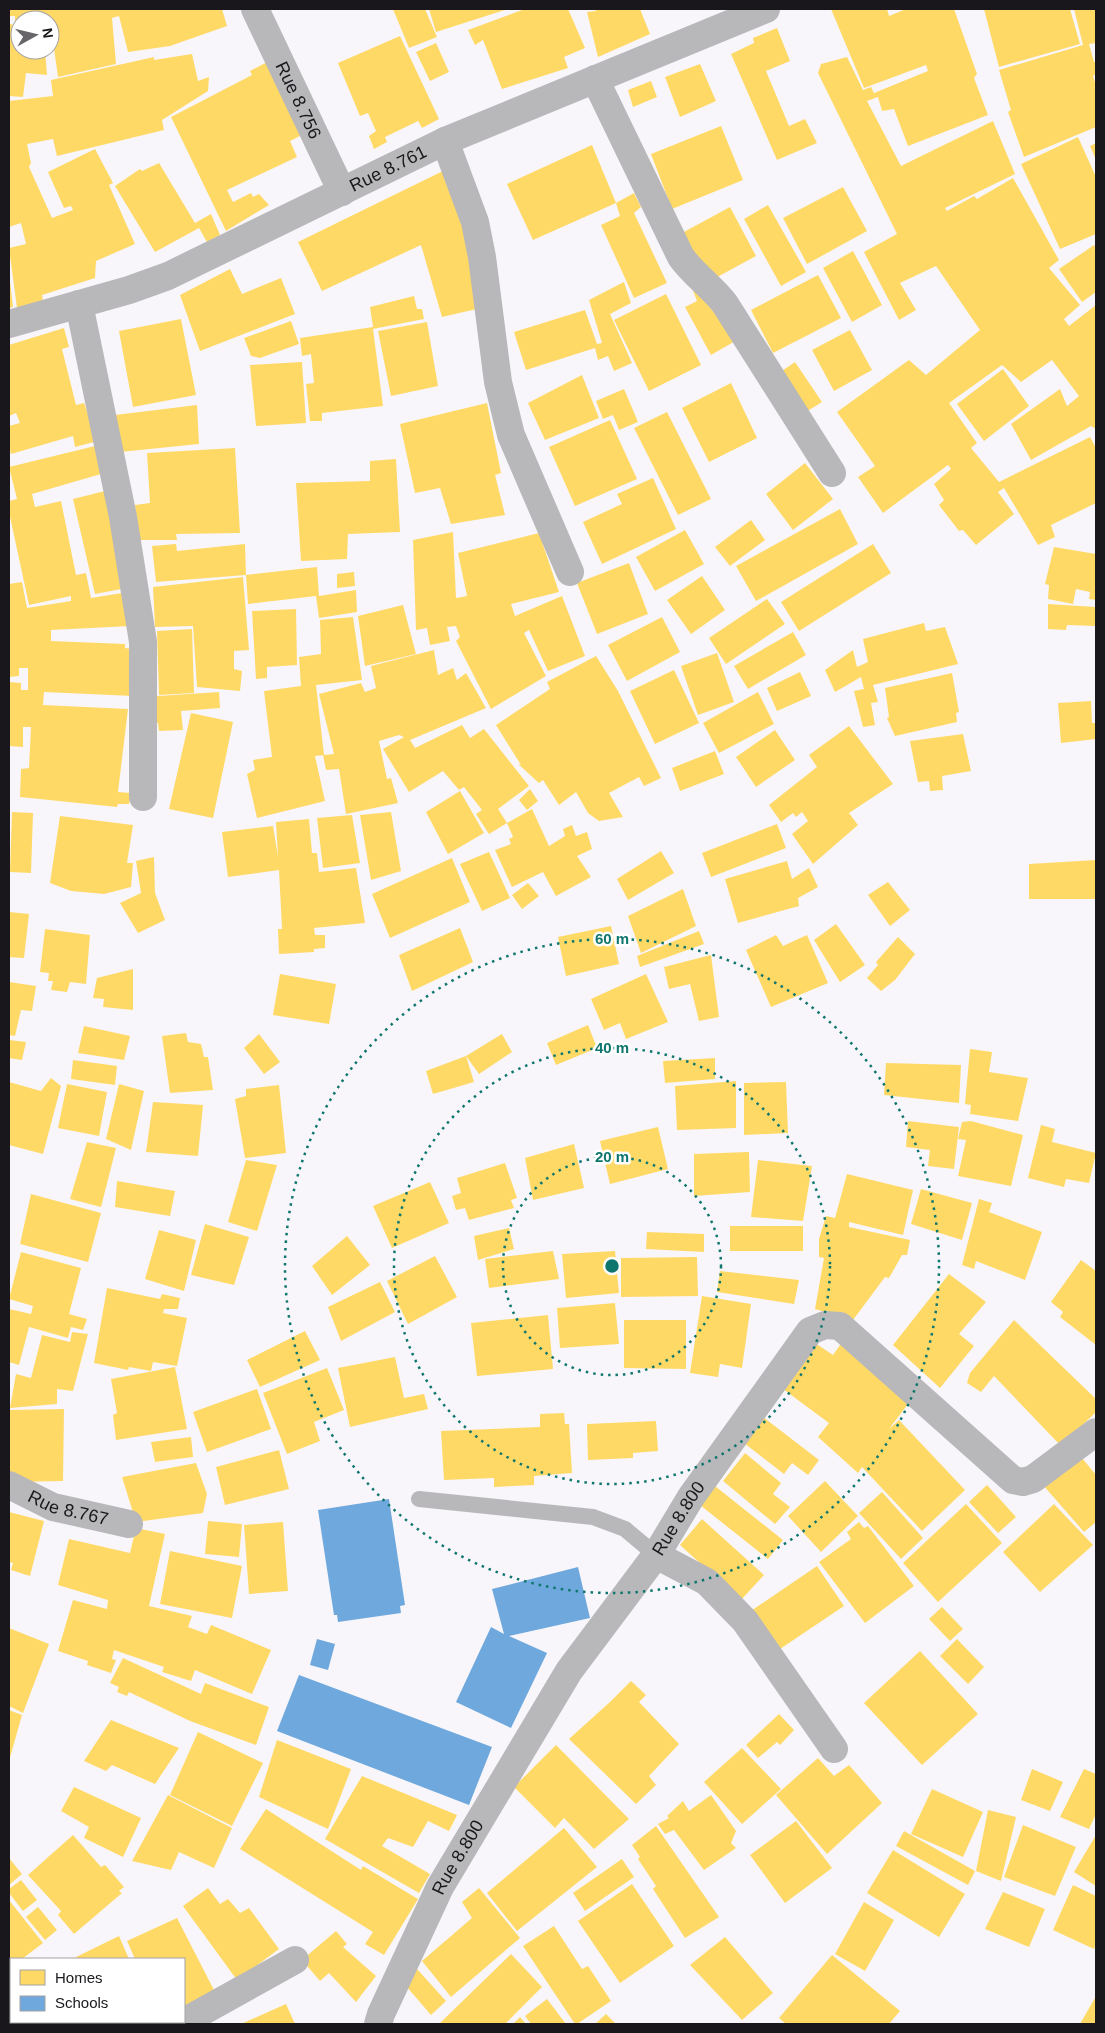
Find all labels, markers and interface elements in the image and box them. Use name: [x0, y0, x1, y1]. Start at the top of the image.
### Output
north arrow: [10, 10, 60, 60]
text: N: [39, 27, 57, 39]
street label: Rue 8.756: [271, 58, 325, 142]
street label: Rue 8.761: [346, 142, 430, 196]
text: 60 m: [595, 930, 629, 947]
text: 40 m: [595, 1039, 629, 1056]
text: 20 m: [595, 1148, 629, 1165]
centre of rings: [603, 1257, 621, 1275]
street label: Rue 8.800: [648, 1478, 709, 1559]
street label: Rue 8.767: [25, 1486, 110, 1529]
street label: Rue 8.800: [428, 1817, 488, 1898]
legend: [10, 1958, 185, 2023]
text: Homes: [55, 1969, 103, 1986]
text: Schools: [55, 1994, 108, 2011]

